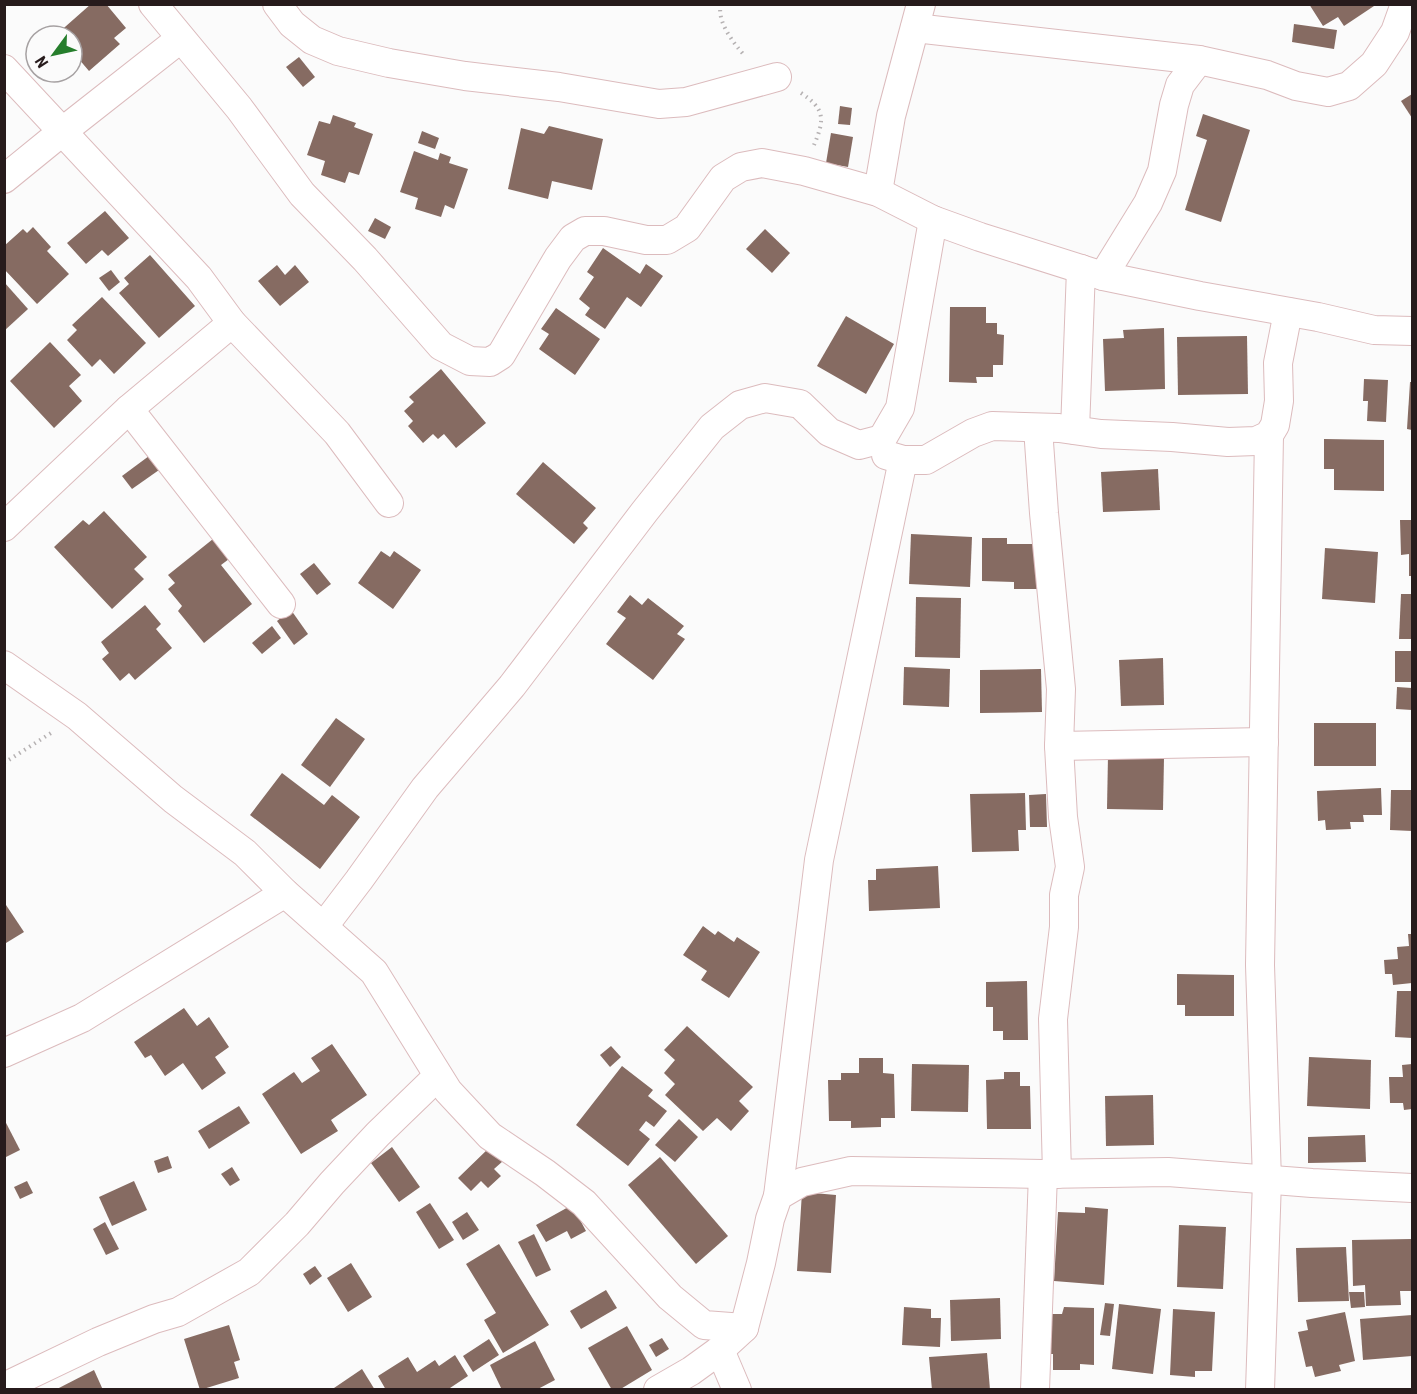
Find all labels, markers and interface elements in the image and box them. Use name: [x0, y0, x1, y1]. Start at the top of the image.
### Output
north arrow: [24, 24, 84, 84]
text: N: [31, 53, 52, 71]

